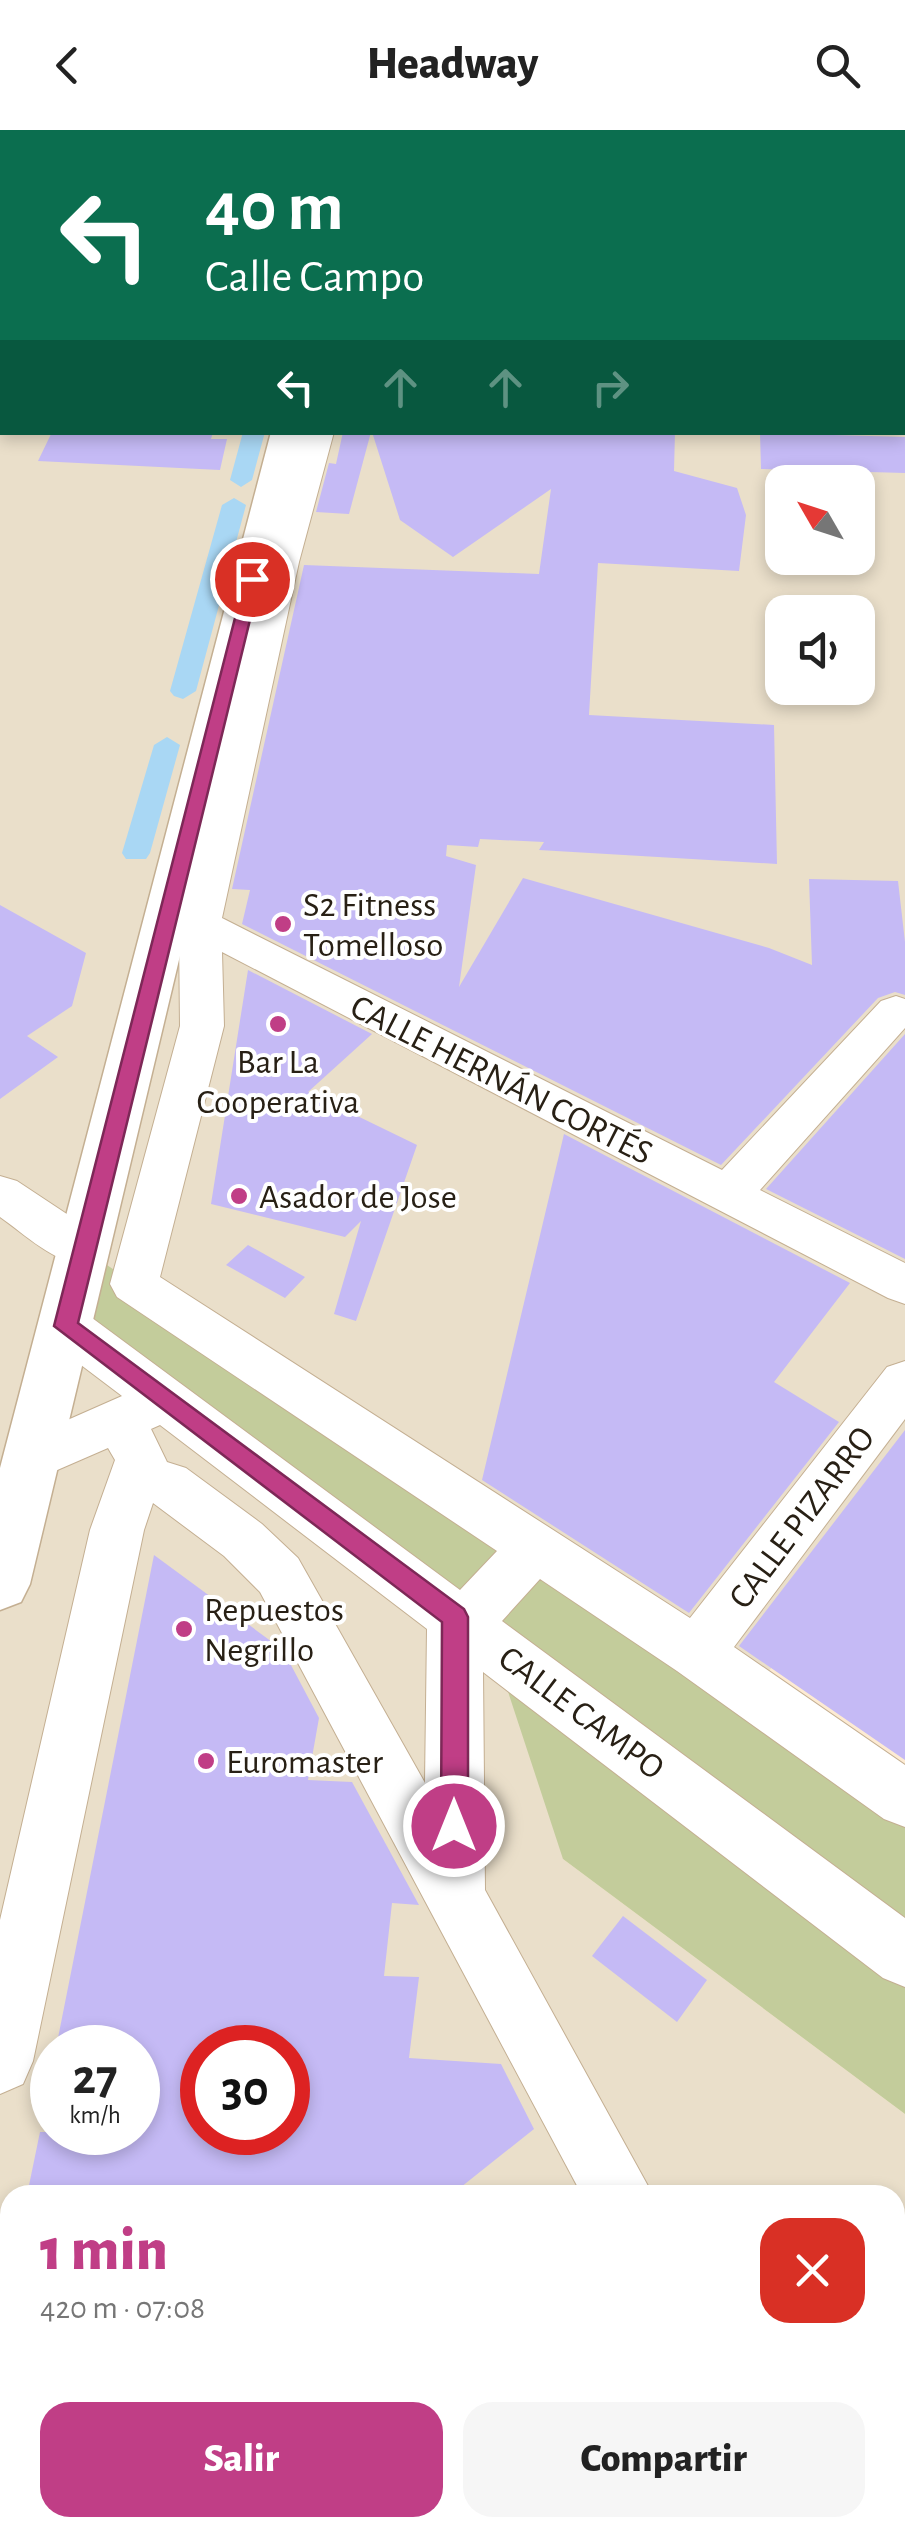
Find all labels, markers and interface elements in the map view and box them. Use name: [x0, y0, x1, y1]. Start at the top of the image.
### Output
icon: back: [40, 38, 95, 93]
icon: search: [810, 38, 865, 93]
text: Headway: [367, 42, 538, 87]
icon: left: [40, 170, 170, 300]
text: 40 m: [205, 173, 344, 243]
text: Calle Campo: [205, 255, 424, 300]
icon: left: [268, 360, 323, 415]
icon: ahead: [373, 360, 428, 415]
icon: ahead: [478, 360, 533, 415]
icon: right: [583, 360, 638, 415]
north arrow: [765, 465, 875, 575]
map controls: [765, 465, 875, 705]
pin: [210, 537, 295, 622]
icon: arrive: [225, 552, 280, 607]
button: sound: [765, 595, 875, 705]
place label: S2 Fitness Tomelloso: [303, 888, 443, 963]
marker: S2 Fitness Tomelloso: [272, 913, 294, 935]
street label: CALLE HERNÁN CORTÉS: [345, 987, 659, 1172]
marker: Bar La Cooperativa: [267, 1013, 289, 1035]
place label: Bar La Cooperativa: [197, 1045, 359, 1120]
place label: Asador de Jose: [259, 1180, 457, 1215]
marker: Asador de Jose: [228, 1185, 250, 1207]
street label: CALLE PIZARRO: [723, 1421, 882, 1615]
place label: Repuestos Negrillo: [204, 1593, 344, 1668]
marker: Repuestos Negrillo: [173, 1618, 195, 1640]
street label: CALLE CAMPO: [492, 1640, 670, 1786]
place label: Euromaster: [226, 1745, 384, 1780]
marker: Euromaster: [195, 1750, 217, 1772]
position arrow: [402, 1774, 506, 1878]
speed limit sign: 30: [180, 2025, 310, 2155]
text: 27: [72, 2053, 118, 2103]
text: km/h: [69, 2103, 121, 2128]
button: close: [760, 2218, 865, 2323]
text: 1 min: [40, 2221, 168, 2281]
text: 420 m · 07:08: [40, 2292, 205, 2324]
button: Salir: [40, 2402, 443, 2517]
button: Compartir: [463, 2402, 865, 2517]

